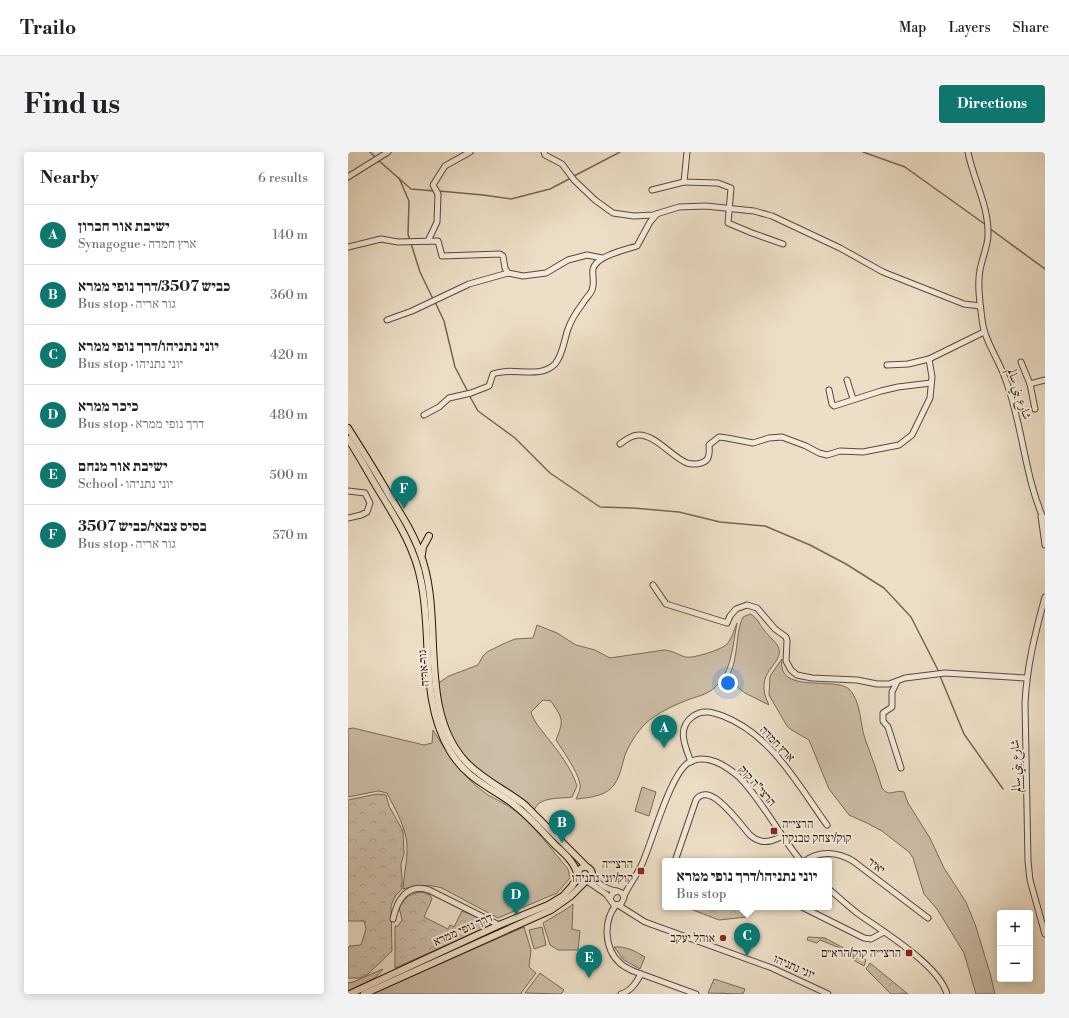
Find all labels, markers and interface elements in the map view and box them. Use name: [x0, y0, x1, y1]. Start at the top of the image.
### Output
text: Trailo: [20, 16, 76, 40]
text: Map: [899, 19, 926, 37]
text: Layers: [948, 19, 991, 37]
text: Share: [1013, 19, 1049, 37]
button: Directions: [939, 85, 1045, 123]
text: Find us: [24, 87, 120, 122]
text: Nearby: [40, 167, 99, 189]
text: 6 results: [258, 170, 308, 186]
text: ישיבת אור חברון: [78, 217, 170, 236]
text: A: [48, 227, 58, 243]
text: 140 m: [272, 227, 308, 243]
text: Synagogue · ארץ חמדה: [78, 236, 196, 252]
text: כביש 3507/דרך נופי ממרא: [78, 277, 230, 296]
text: B: [48, 287, 58, 303]
text: 360 m: [270, 287, 308, 303]
text: Bus stop · גור אריה: [78, 296, 176, 312]
text: יוני נתניהו/דרך נופי ממרא: [78, 337, 219, 356]
text: C: [48, 347, 58, 363]
text: 420 m: [270, 347, 308, 363]
text: Bus stop · יוני נתניהו: [78, 356, 183, 372]
street label: شارع بني سالم: [1001, 367, 1034, 423]
text: כיכר ממרא: [78, 397, 139, 416]
text: D: [48, 407, 58, 423]
text: 480 m: [270, 407, 308, 423]
text: Bus stop · דרך נופי ממרא: [78, 416, 204, 432]
text: ישיבת אור מנחם: [78, 457, 168, 476]
text: E: [48, 467, 58, 483]
text: 500 m: [270, 467, 308, 483]
text: School · יוני נתניהו: [78, 476, 173, 492]
pin: F: [391, 476, 417, 509]
text: בסיס צבאי/כביש 3507: [78, 517, 207, 536]
text: F: [48, 527, 58, 543]
text: 570 m: [272, 527, 308, 543]
text: Bus stop · גור אריה: [78, 536, 176, 552]
street label: גור אריה: [415, 649, 433, 687]
your location: [718, 673, 738, 693]
pin: A: [651, 715, 677, 748]
street label: ארץ חמדה: [756, 723, 798, 765]
street label: شارع بني سالم: [1008, 739, 1027, 793]
street label: הרצי"ה קוק: [735, 762, 779, 810]
pin: B: [549, 810, 575, 843]
place label: הרצי״ה קוק/יצחק טבנקין: [782, 817, 851, 846]
marker: הרצי״ה קוק/יצחק טבנקין: [769, 826, 779, 836]
street label: יאיר: [864, 854, 888, 878]
place label: הרצי״ה קוק/יוני נתניהו: [572, 857, 633, 886]
popup: [662, 858, 832, 910]
marker: הרצי״ה קוק/יוני נתניהו: [636, 866, 646, 876]
text: יוני נתניהו/דרך נופי ממרא: [677, 867, 817, 886]
pin: D: [503, 882, 529, 915]
text: Bus stop: [677, 886, 727, 902]
street label: דרך נופי ממרא: [431, 910, 495, 950]
map controls: [997, 910, 1033, 982]
button: +: [997, 910, 1033, 946]
pin: C: [734, 923, 760, 956]
place label: אוהל יעקב: [670, 931, 715, 946]
marker: אוהל יעקב: [718, 933, 728, 943]
pin: E: [576, 945, 602, 978]
place label: הרצי״ה קוק/הרא״ם: [821, 946, 901, 961]
button: −: [997, 946, 1033, 982]
marker: הרצי״ה קוק/הרא״ם: [904, 948, 914, 958]
street label: יוני נתניהו: [771, 951, 817, 983]

